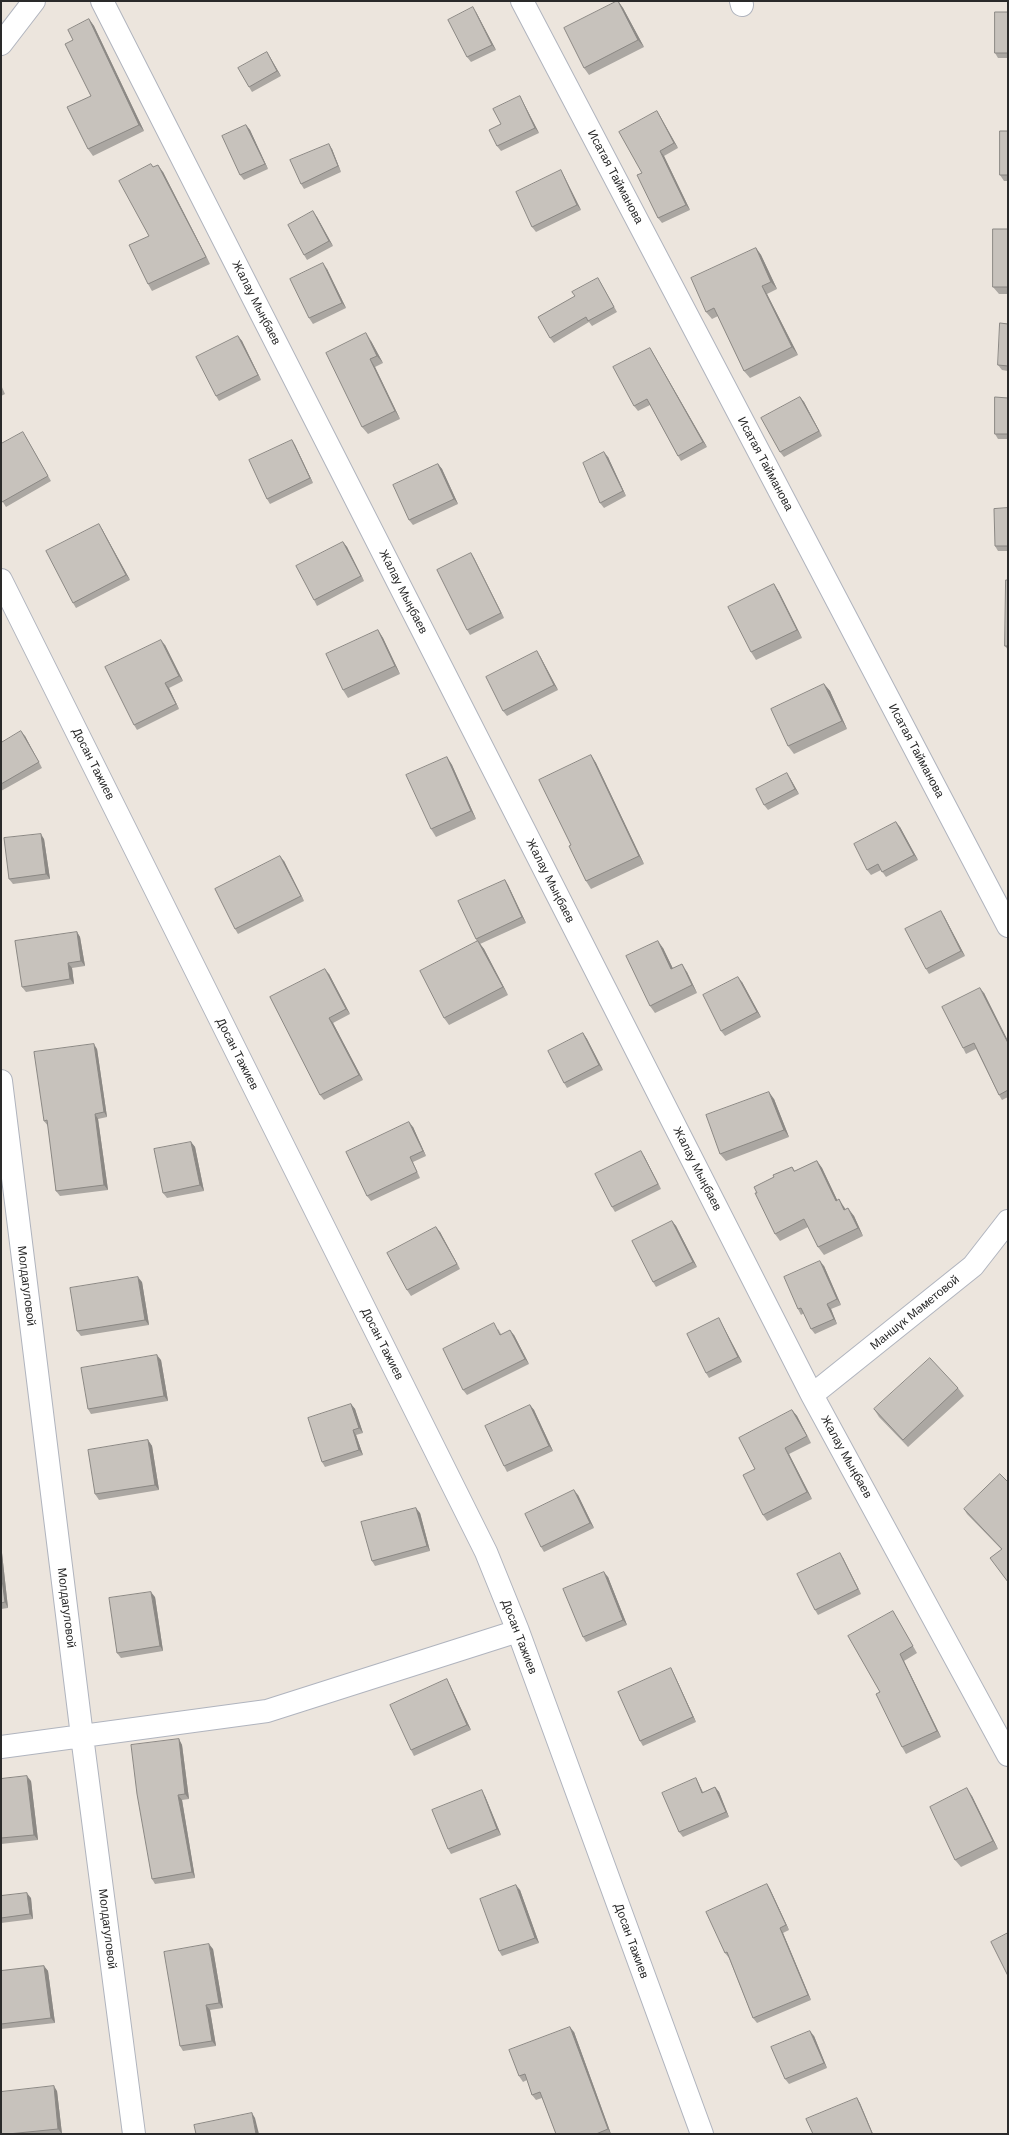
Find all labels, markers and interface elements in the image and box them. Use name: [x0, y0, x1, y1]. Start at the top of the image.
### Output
street label: Исатая Тайманова: [584, 128, 646, 226]
street label: Жалау Мыңбаев: [229, 259, 283, 347]
street label: Исатая Тайманова: [734, 415, 796, 513]
street label: Жалау Мыңбаев: [376, 548, 430, 636]
street label: Исатая Тайманова: [885, 702, 947, 800]
street label: Досан Тажиев: [69, 726, 117, 802]
street label: Жалау Мыңбаев: [523, 837, 577, 925]
street label: Досан Тажиев: [213, 1016, 261, 1092]
street label: Жалау Мыңбаев: [670, 1125, 724, 1213]
street label: Молдагуловой: [14, 1245, 38, 1327]
street label: Маншүк Мәметовой: [868, 1273, 962, 1353]
street label: Досан Тажиев: [358, 1306, 406, 1382]
street label: Жалау Мыңбаев: [817, 1413, 875, 1501]
street label: Молдагуловой: [54, 1567, 78, 1649]
street label: Досан Тажиев: [498, 1598, 540, 1676]
street label: Молдагуловой: [95, 1888, 119, 1970]
street label: Досан Тажиев: [611, 1902, 651, 1980]

